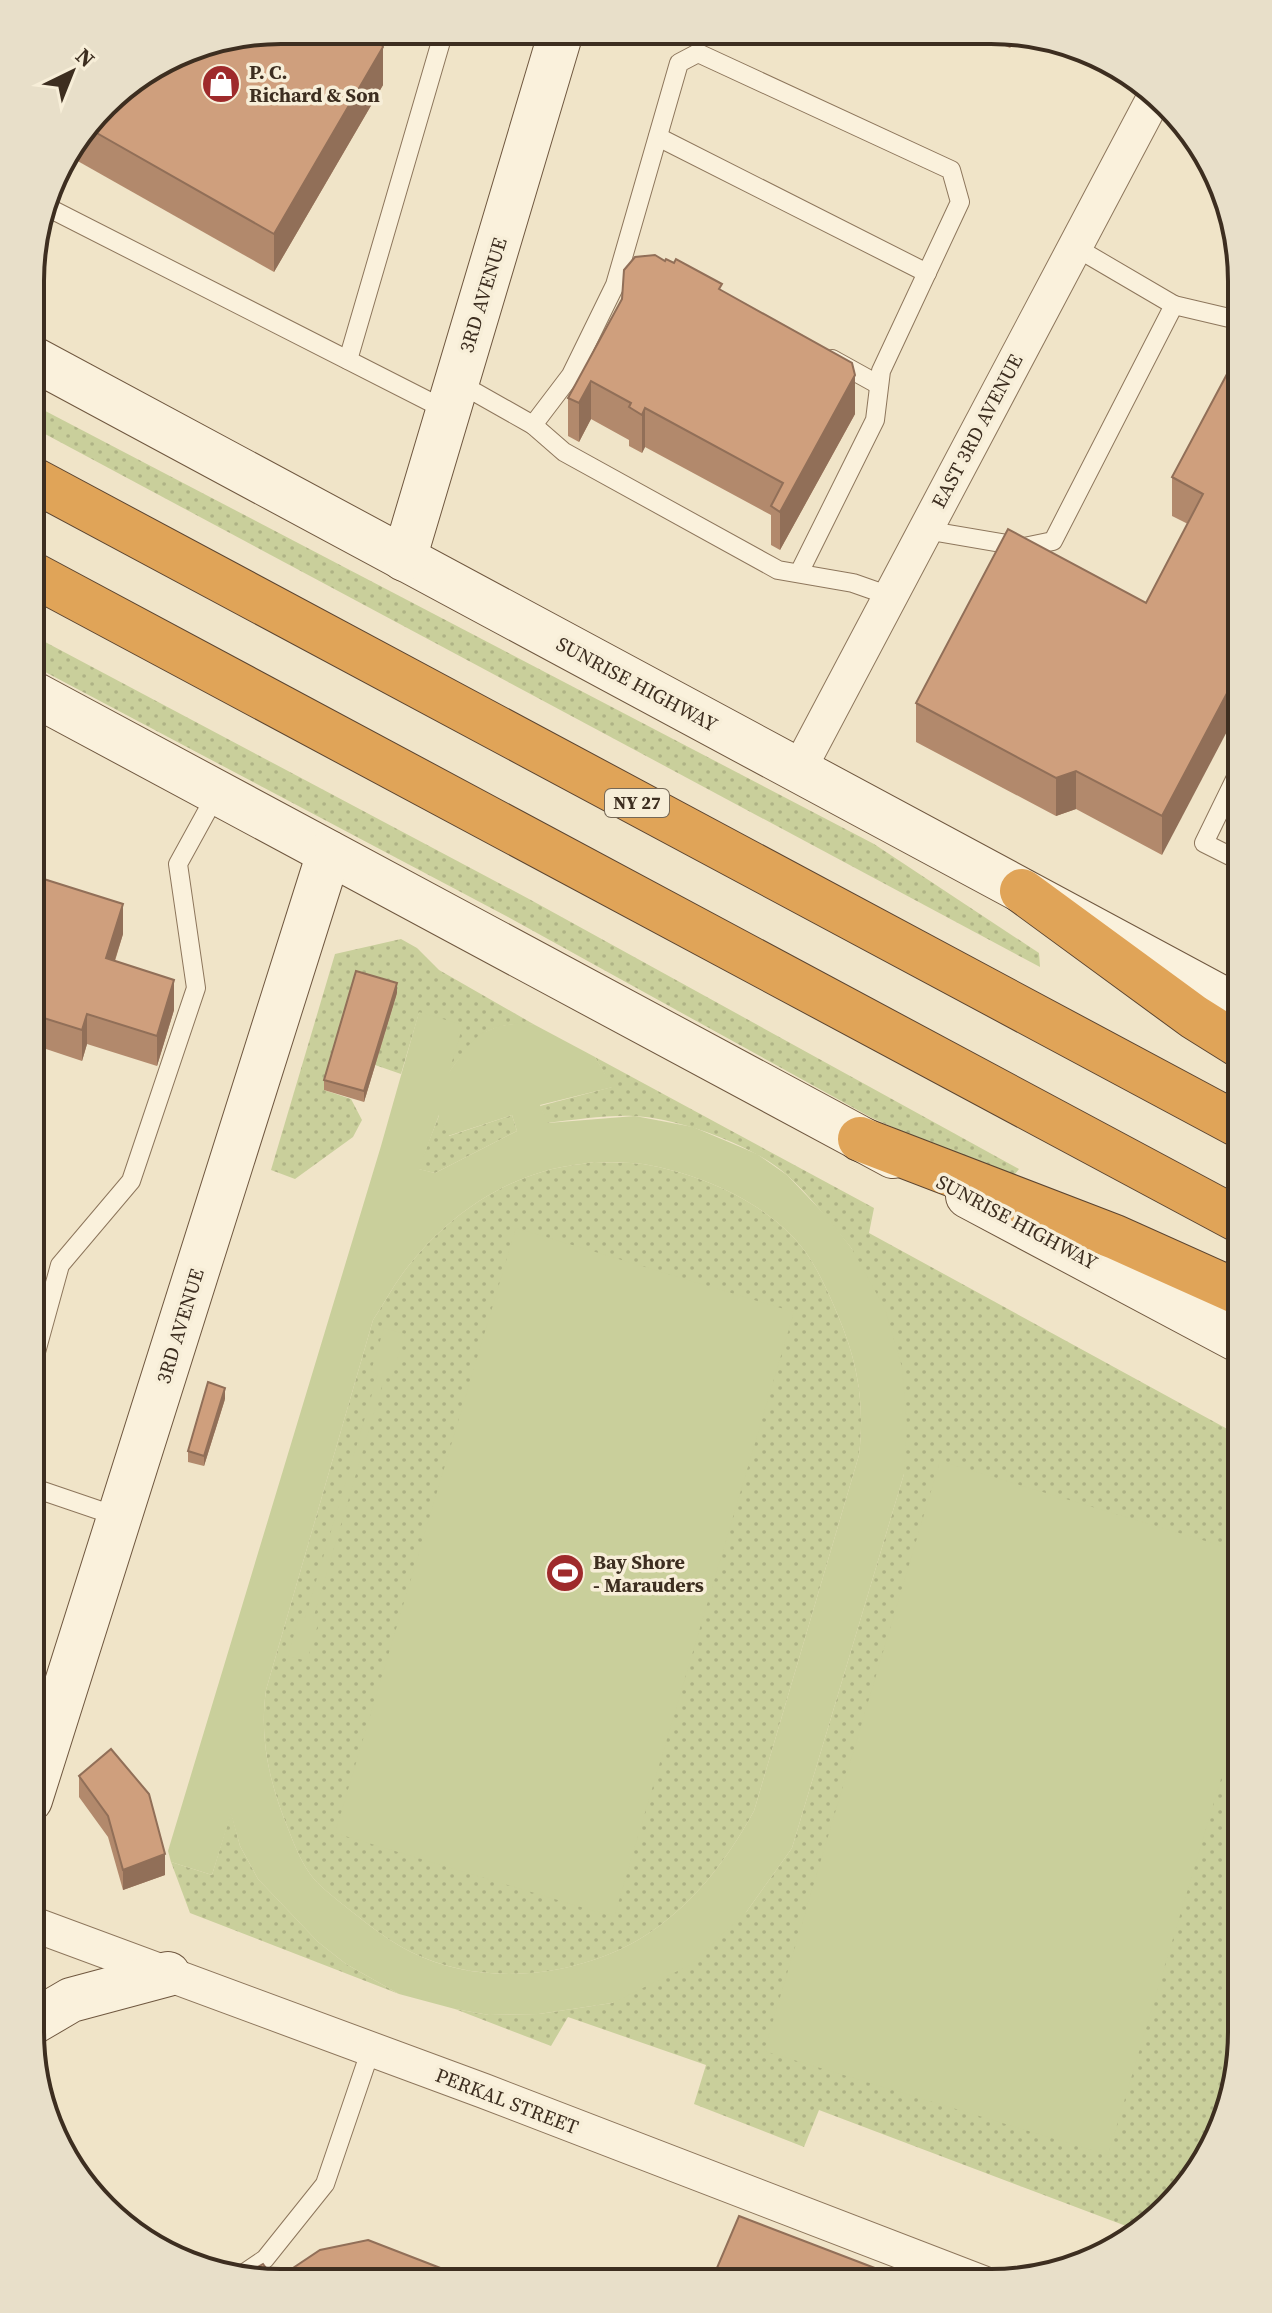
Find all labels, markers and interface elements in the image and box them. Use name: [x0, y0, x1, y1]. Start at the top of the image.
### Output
north arrow: [32, 32, 112, 112]
text: N: [70, 41, 102, 74]
place label: P. C. Richard & Son: [249, 58, 380, 109]
shop icon: P. C. Richard & Son: [200, 63, 242, 105]
street label: 3RD AVENUE: [452, 234, 514, 356]
street label: EAST 3RD AVENUE: [925, 349, 1029, 513]
street label: SUNRISE HIGHWAY: [552, 630, 723, 738]
road number: NY 27: [605, 789, 669, 817]
street label: SUNRISE HIGHWAY: [932, 1168, 1103, 1276]
street label: 3RD AVENUE: [149, 1265, 211, 1387]
place label: Bay Shore - Marauders: [593, 1548, 704, 1599]
sports icon: Bay Shore - Marauders: [544, 1552, 586, 1594]
street label: PERKAL STREET: [431, 2061, 583, 2141]

